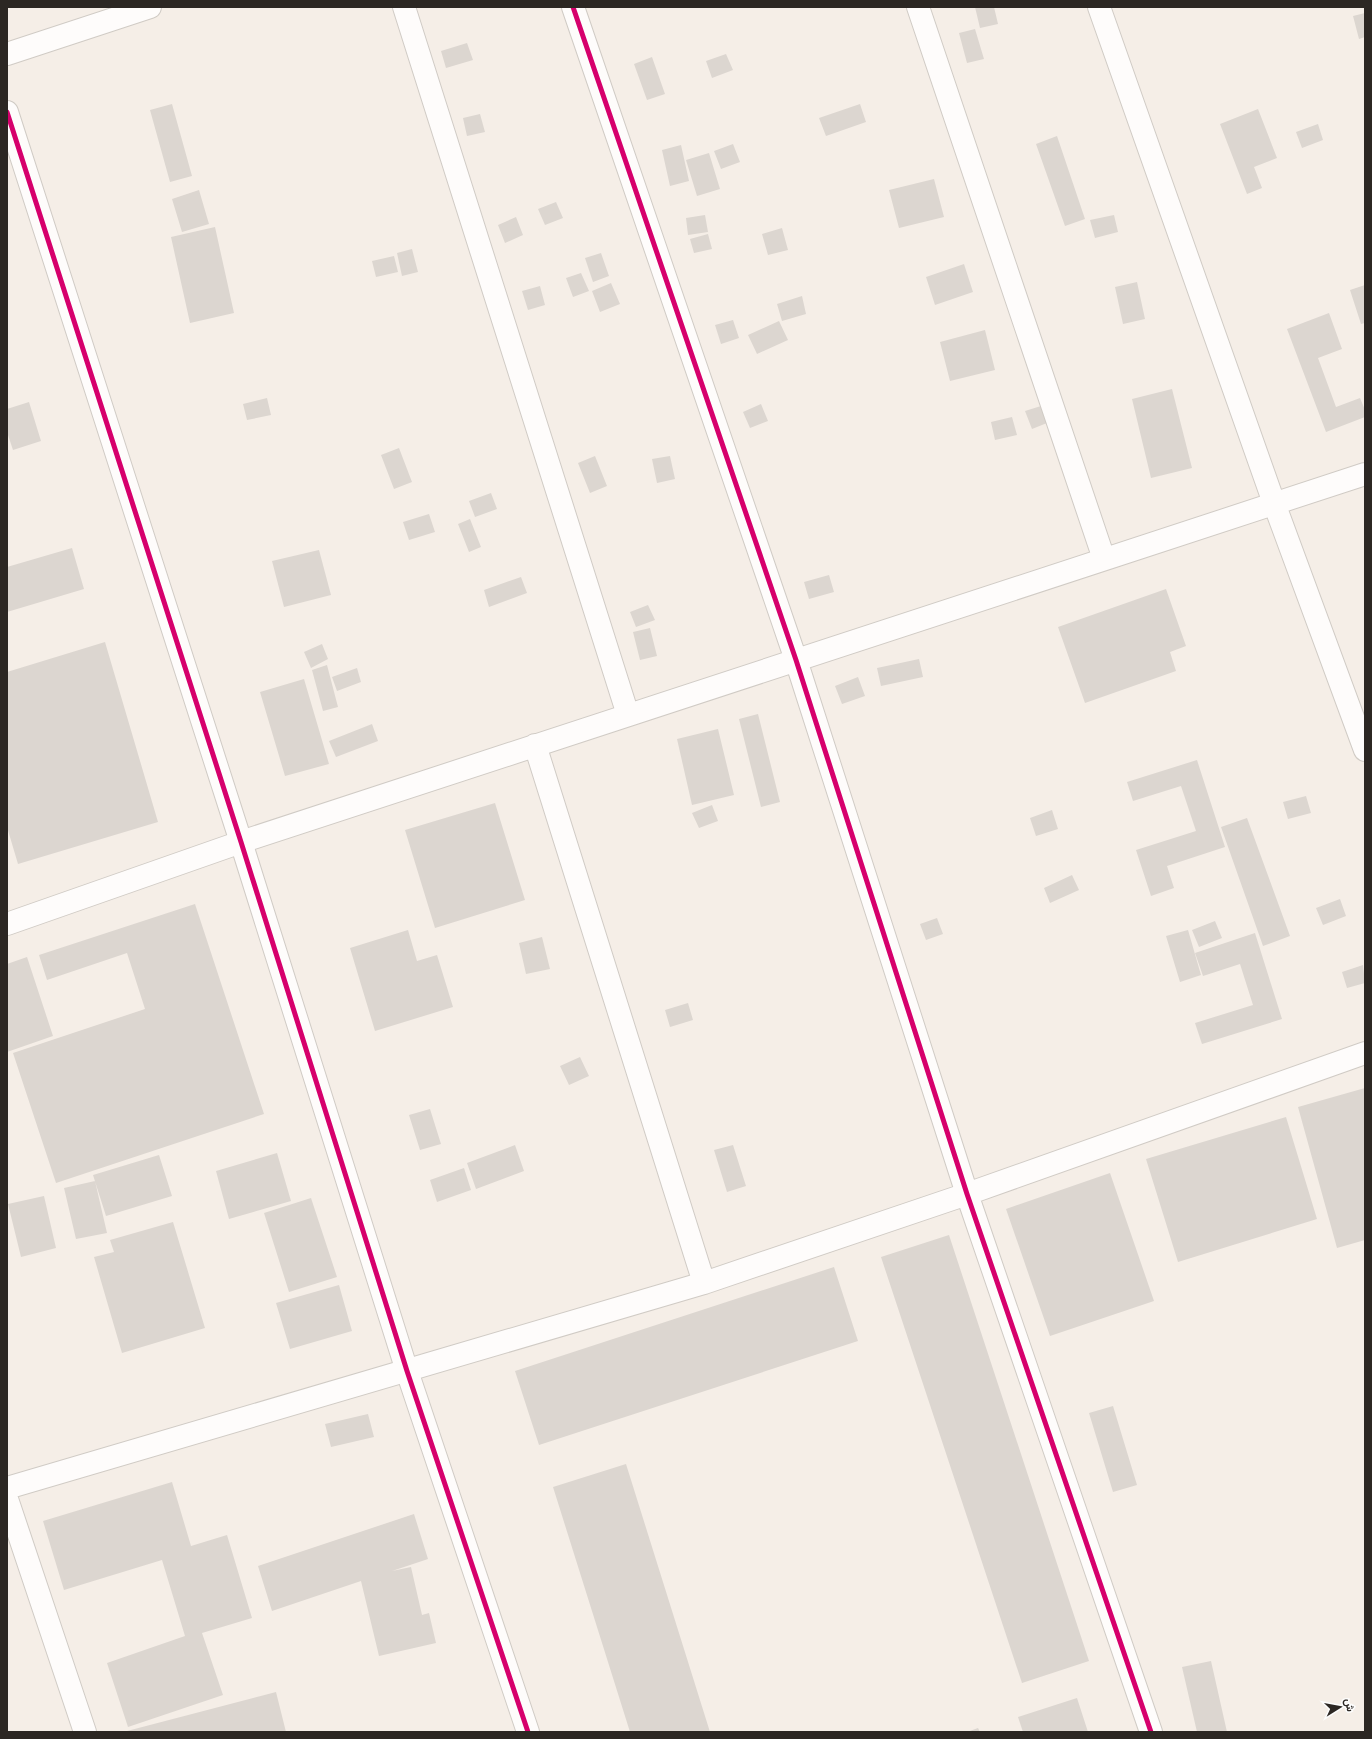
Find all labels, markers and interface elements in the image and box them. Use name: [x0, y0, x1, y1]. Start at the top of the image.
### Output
north arrow: [1320, 1687, 1360, 1727]
text: ش: [1341, 1697, 1358, 1713]

